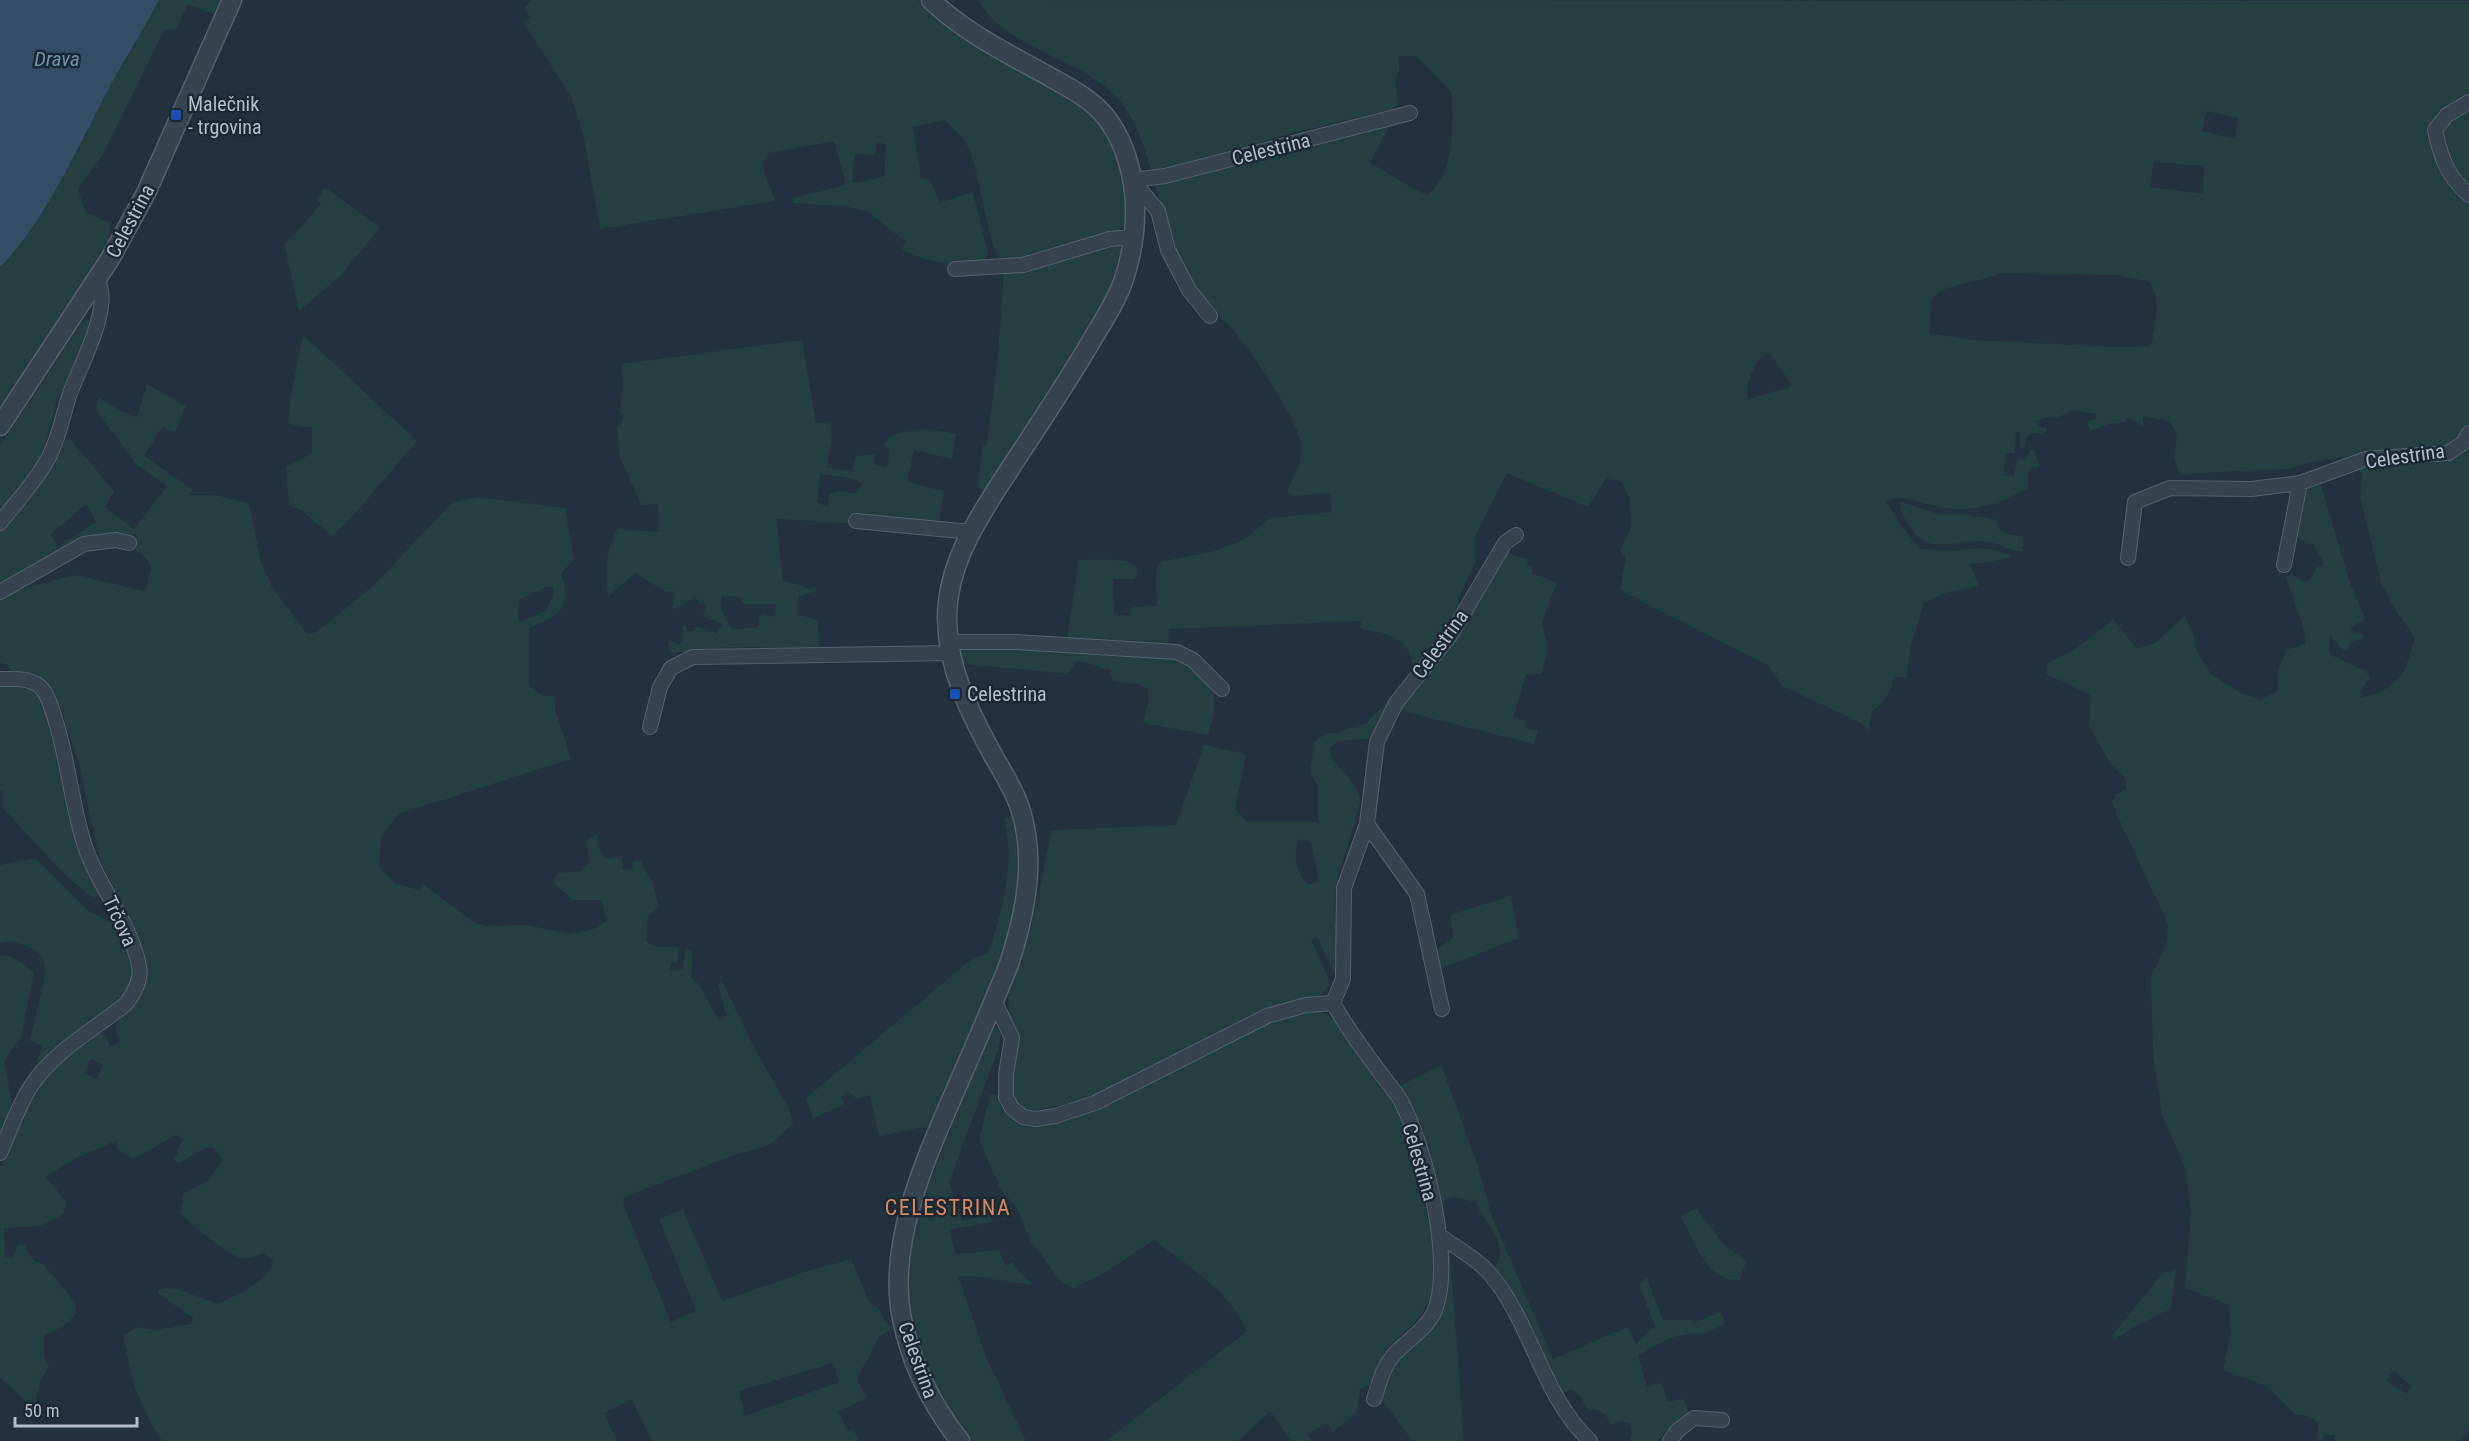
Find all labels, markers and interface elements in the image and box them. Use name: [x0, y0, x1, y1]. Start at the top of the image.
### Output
water label: Drava: [34, 47, 80, 71]
place label: Malečnik - trgovina: [188, 92, 262, 139]
marker: Malečnik - trgovina: [169, 108, 183, 122]
street label: Celestrina: [1229, 128, 1313, 170]
street label: Celestrina: [101, 180, 159, 262]
street label: Celestrina: [2364, 439, 2446, 473]
street label: Celestrina: [1407, 605, 1473, 683]
place label: Celestrina: [967, 682, 1047, 706]
marker: Celestrina: [948, 687, 962, 701]
street label: Trčova: [98, 892, 142, 950]
street label: Celestrina: [1397, 1120, 1443, 1204]
district label: CELESTRINA: [885, 1195, 1011, 1220]
street label: Celestrina: [893, 1318, 943, 1402]
scale bar: [15, 1390, 136, 1428]
text: 50 m: [24, 1400, 59, 1421]

